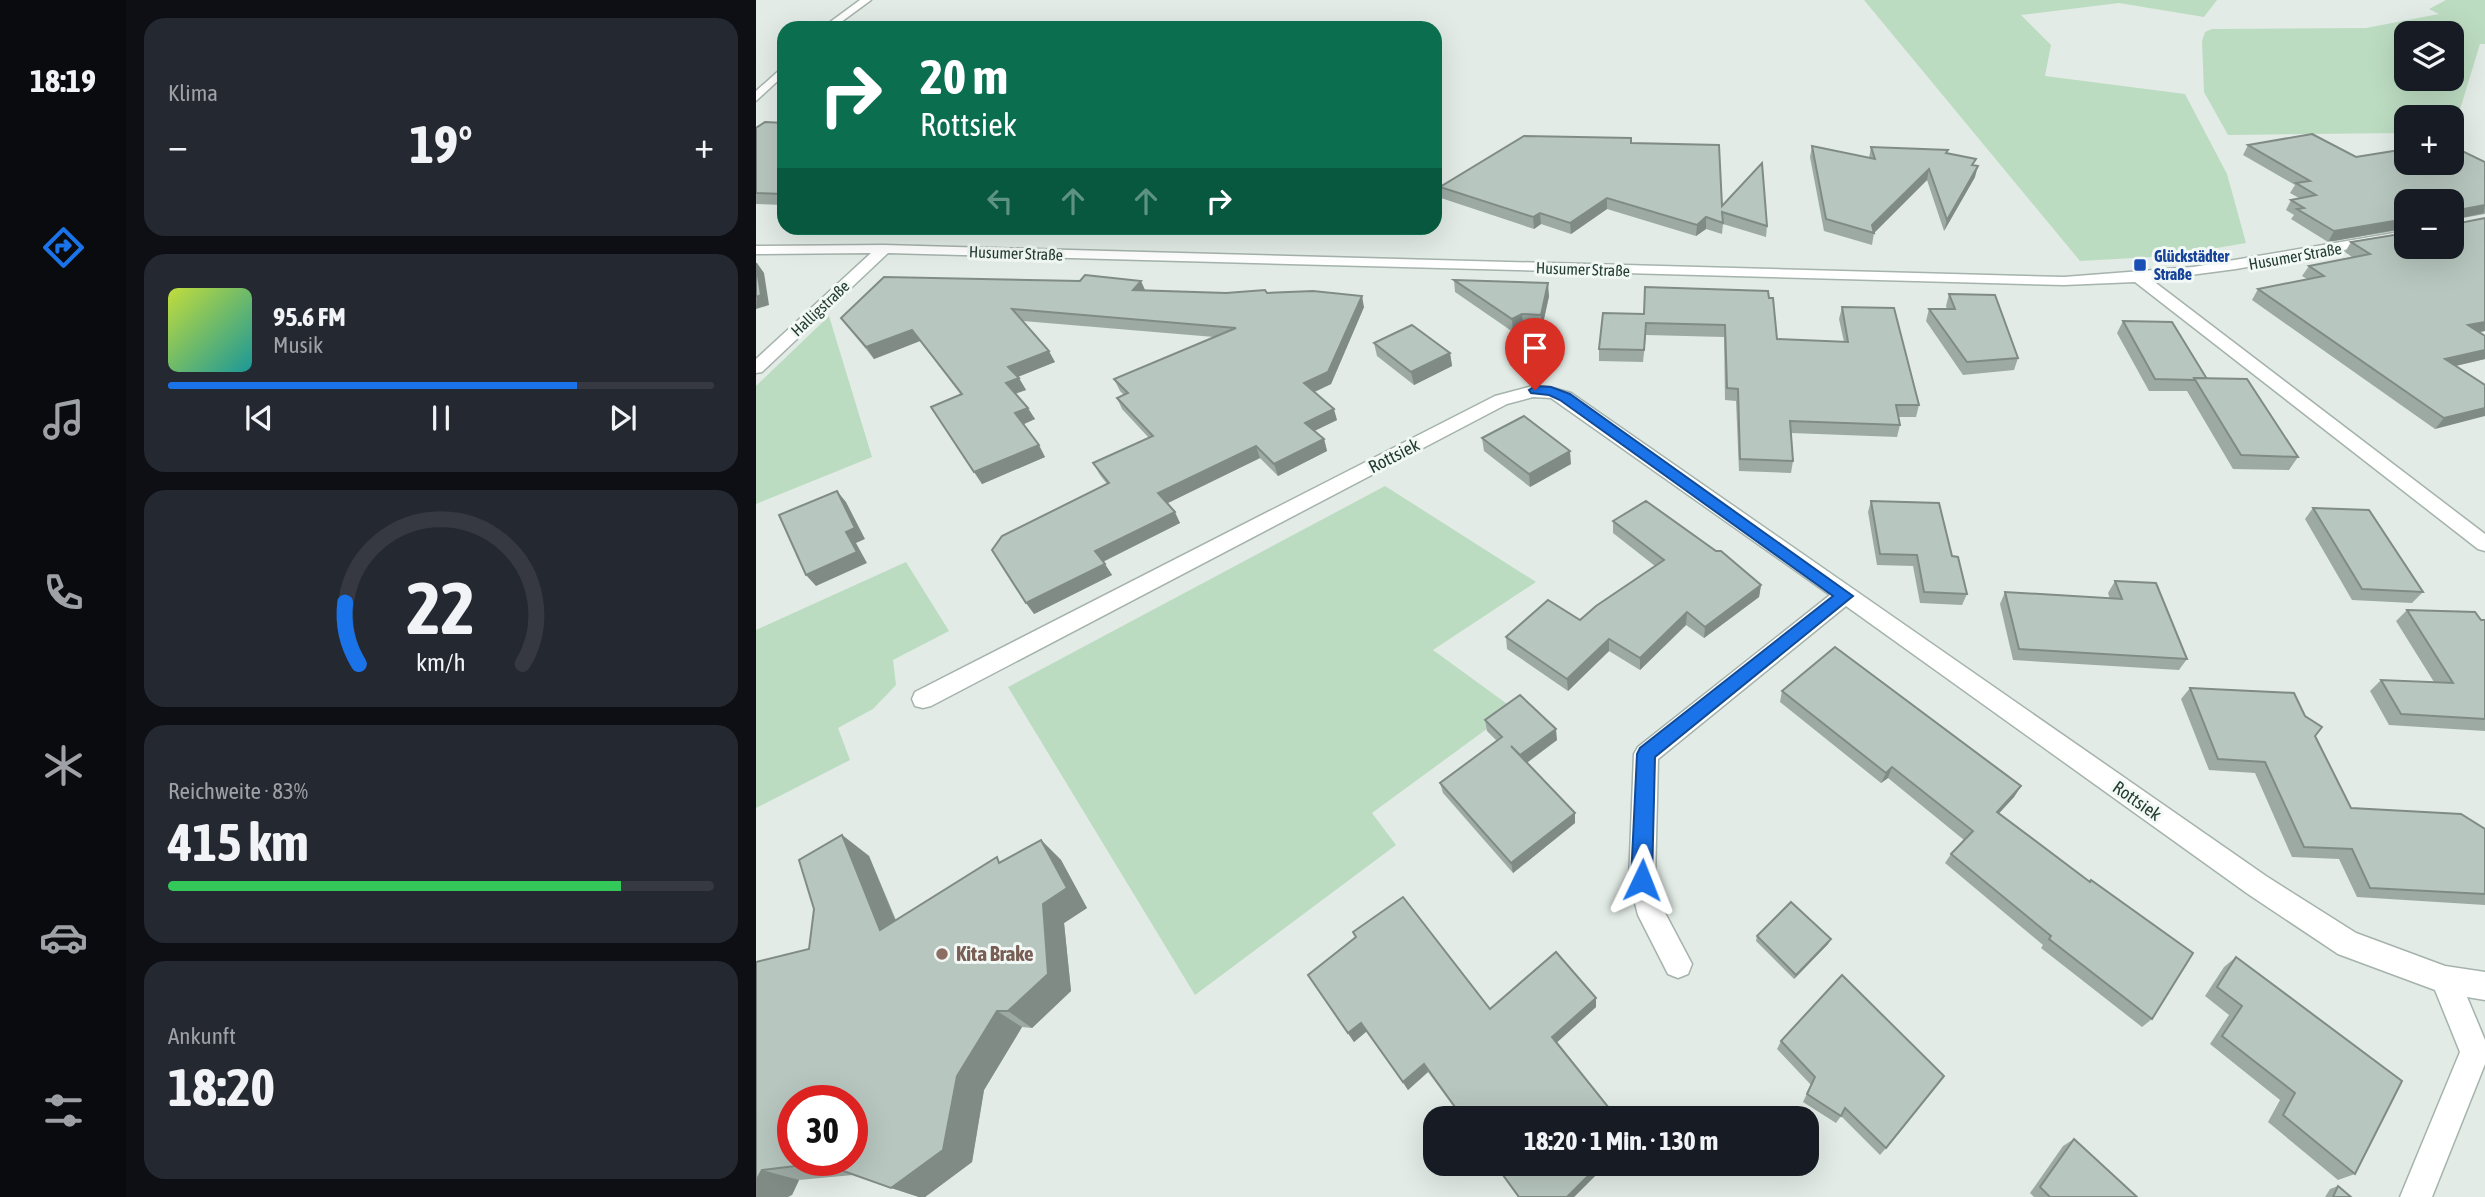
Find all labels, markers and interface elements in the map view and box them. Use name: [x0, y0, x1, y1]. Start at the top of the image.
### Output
map controls: [2394, 21, 2464, 259]
button: layers: [2394, 21, 2464, 91]
text: 20 m: [920, 48, 1008, 104]
icon: right: [805, 49, 896, 140]
text: 18:19: [30, 62, 96, 99]
text: Klima: [168, 80, 218, 106]
button: +: [2394, 105, 2464, 175]
text: Rottsiek: [920, 106, 1017, 143]
text: 19°: [409, 114, 473, 174]
text: −: [168, 123, 188, 166]
text: +: [694, 123, 714, 166]
icon: left: [981, 182, 1019, 220]
icon: ahead: [1054, 182, 1092, 220]
icon: ahead: [1127, 182, 1165, 220]
icon: right: [1200, 182, 1238, 220]
button: −: [2394, 189, 2464, 259]
icon: directions: [39, 223, 88, 272]
street label: Husumer Straße: [2247, 239, 2343, 273]
street label: Husumer Straße: [969, 242, 1063, 264]
place label: Glückstädter Straße: [2154, 247, 2229, 283]
marker: Glückstädter Straße: [2132, 257, 2148, 273]
street label: Husumer Straße: [1536, 258, 1630, 280]
street label: Halligstraße: [787, 277, 853, 340]
text: 95.6 FM: [273, 302, 346, 332]
pin: [1505, 318, 1565, 390]
icon: arrive: [1516, 329, 1554, 367]
text: Musik: [273, 332, 323, 358]
icon: music: [39, 395, 88, 444]
icon: previous: [240, 399, 278, 437]
icon: pause: [422, 399, 460, 437]
icon: next: [604, 399, 642, 437]
street label: Rottsiek: [1365, 434, 1423, 477]
text: 22: [407, 567, 475, 650]
icon: phone: [39, 568, 88, 617]
text: km/h: [416, 648, 466, 676]
icon: climate: [39, 741, 88, 790]
street label: Rottsiek: [2109, 776, 2166, 825]
text: Reichweite · 83%: [168, 778, 308, 804]
text: 415 km: [168, 812, 309, 872]
position arrow: [1605, 843, 1679, 917]
icon: car: [39, 913, 88, 962]
place label: Kita Brake: [956, 941, 1034, 965]
marker: Kita Brake: [934, 946, 950, 962]
text: Ankunft: [168, 1023, 236, 1049]
text: 18:20: [168, 1057, 275, 1117]
speed limit sign: 30: [777, 1085, 868, 1176]
icon: filters: [39, 1086, 88, 1135]
text: 18:20 · 1 Min. · 130 m: [1524, 1126, 1718, 1156]

